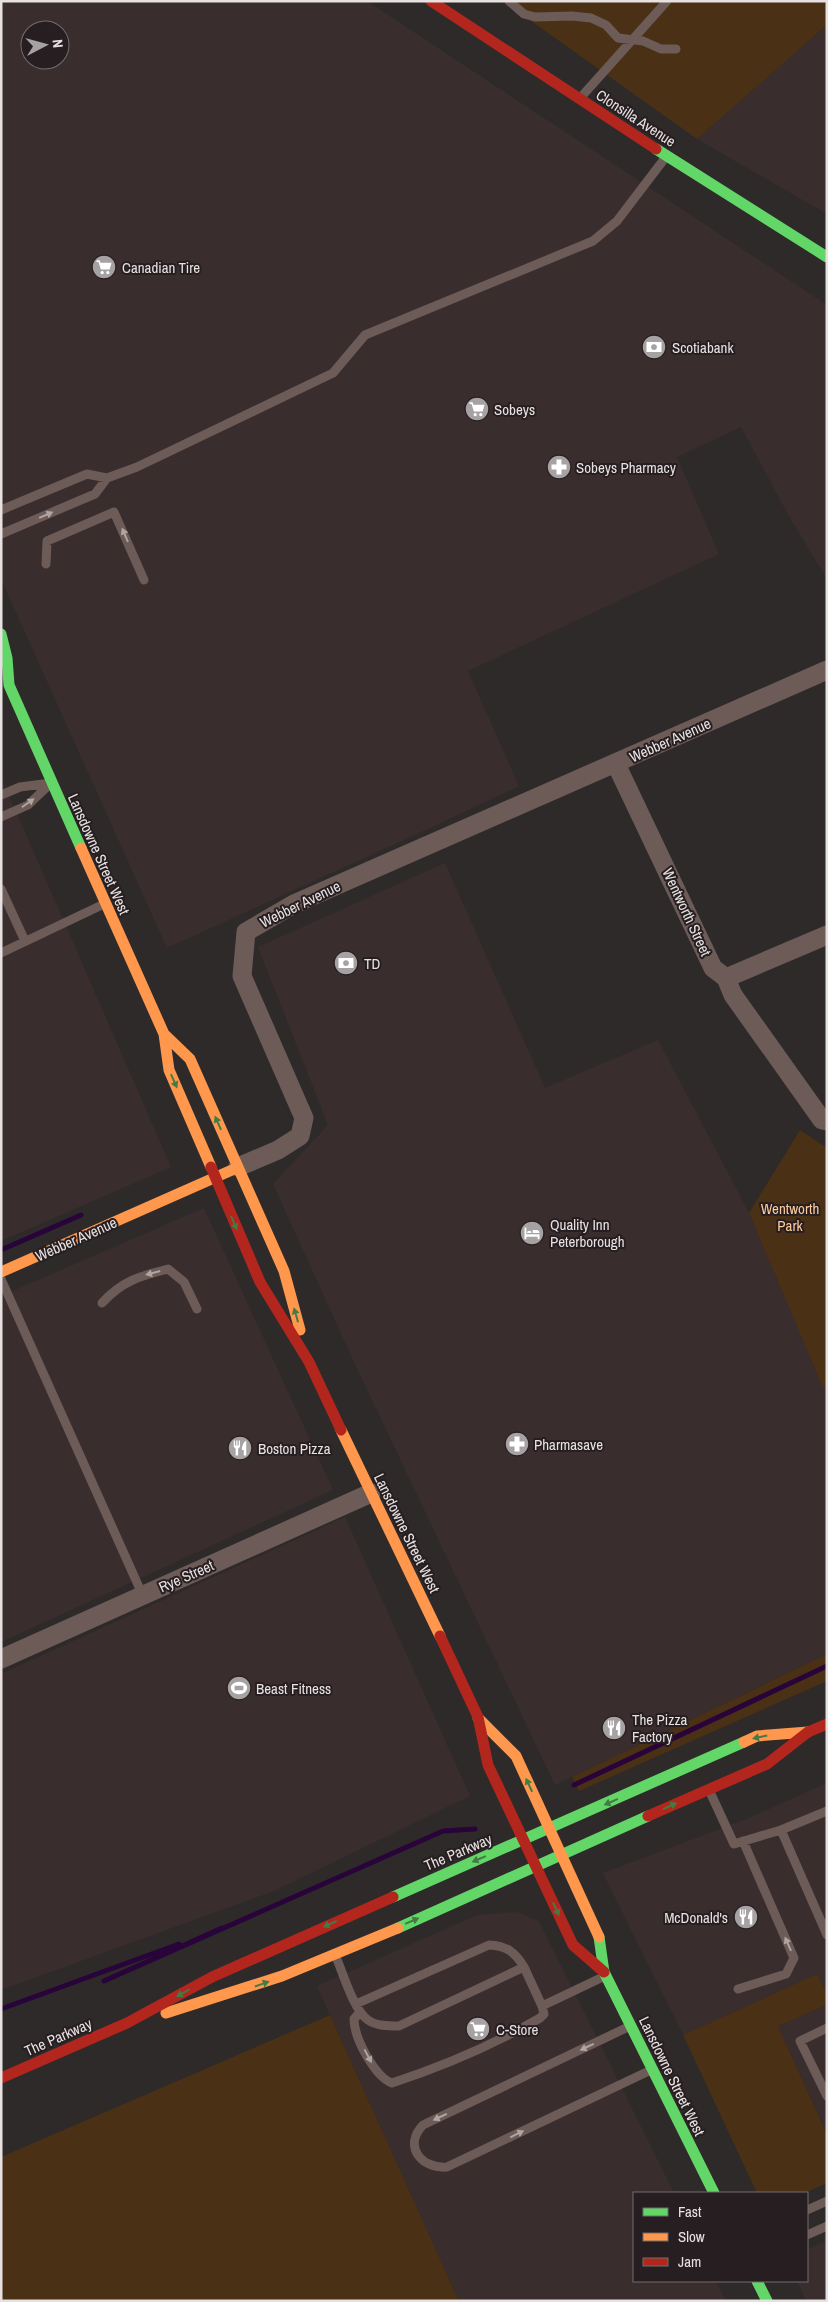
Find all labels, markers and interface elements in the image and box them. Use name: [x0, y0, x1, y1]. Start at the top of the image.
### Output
north arrow: [20, 20, 70, 70]
text: N: [49, 39, 67, 49]
street label: Clonsilla Avenue: [592, 84, 680, 152]
supermarket icon: Canadian Tire: [91, 254, 117, 280]
place label: Canadian Tire: [122, 257, 200, 278]
bank icon: Scotiabank: [641, 334, 667, 360]
place label: Scotiabank: [672, 337, 734, 358]
supermarket icon: Sobeys: [464, 396, 490, 422]
place label: Sobeys: [494, 399, 535, 420]
pharmacy icon: Sobeys Pharmacy: [546, 454, 572, 480]
place label: Sobeys Pharmacy: [576, 457, 677, 478]
one-way arrow: [39, 510, 53, 518]
one-way arrow: [120, 528, 128, 542]
street label: Webber Avenue: [626, 713, 714, 767]
street label: Lansdowne Street West: [63, 790, 135, 918]
one-way arrow: [21, 798, 35, 808]
street label: Wentworth Street: [657, 865, 717, 960]
street label: Webber Avenue: [256, 875, 344, 933]
bank icon: TD: [333, 950, 359, 976]
place label: TD: [364, 953, 381, 974]
one-way arrow: [170, 1074, 178, 1088]
one-way arrow: [214, 1116, 222, 1130]
park label: Wentworth Park: [761, 1198, 819, 1236]
street label: Webber Avenue: [32, 1212, 120, 1266]
place label: Quality Inn Peterborough: [550, 1214, 625, 1252]
one-way arrow: [230, 1216, 238, 1230]
hotel icon: Quality Inn Peterborough: [519, 1220, 545, 1246]
one-way arrow: [145, 1269, 160, 1277]
one-way arrow: [291, 1308, 299, 1323]
pharmacy icon: Pharmasave: [504, 1431, 530, 1457]
place label: Pharmasave: [534, 1434, 603, 1455]
restaurant icon: Boston Pizza: [227, 1435, 253, 1461]
place label: Boston Pizza: [258, 1438, 331, 1459]
street label: Lansdowne Street West: [369, 1470, 445, 1597]
street label: Rye Street: [155, 1554, 217, 1597]
sports icon: Beast Fitness: [226, 1675, 252, 1701]
place label: Beast Fitness: [256, 1678, 331, 1699]
place label: The Pizza Factory: [632, 1709, 688, 1747]
restaurant icon: The Pizza Factory: [601, 1715, 627, 1741]
one-way arrow: [752, 1733, 767, 1741]
one-way arrow: [525, 1778, 533, 1792]
one-way arrow: [604, 1798, 618, 1806]
one-way arrow: [663, 1801, 677, 1809]
street label: The Parkway: [421, 1828, 496, 1876]
one-way arrow: [472, 1856, 486, 1864]
one-way arrow: [552, 1902, 561, 1917]
restaurant icon: McDonald's: [733, 1904, 759, 1930]
place label: McDonald's: [664, 1907, 728, 1928]
one-way arrow: [405, 1916, 419, 1924]
one-way arrow: [323, 1921, 337, 1929]
one-way arrow: [784, 1937, 792, 1951]
one-way arrow: [255, 1980, 270, 1988]
one-way arrow: [176, 1989, 190, 1997]
street label: The Parkway: [21, 2012, 96, 2061]
street label: Lansdowne Street West: [634, 2013, 710, 2140]
supermarket icon: C-Store: [465, 2016, 491, 2042]
place label: C-Store: [496, 2019, 539, 2040]
one-way arrow: [579, 2043, 594, 2051]
one-way arrow: [364, 2049, 372, 2063]
one-way arrow: [433, 2113, 447, 2121]
one-way arrow: [510, 2130, 524, 2138]
legend: [633, 2192, 808, 2282]
text: Fast: [678, 2201, 702, 2222]
text: Slow: [678, 2226, 705, 2247]
text: Jam: [678, 2251, 701, 2272]

